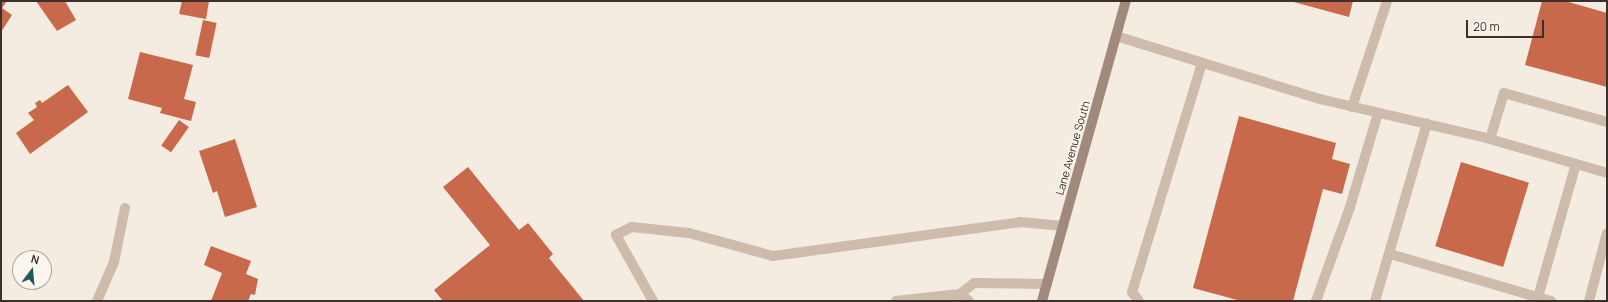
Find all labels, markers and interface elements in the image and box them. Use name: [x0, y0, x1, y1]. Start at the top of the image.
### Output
scale bar: [1468, 12, 1546, 38]
text: 20 m: [1473, 18, 1500, 35]
street label: Lane Avenue South: [1053, 99, 1093, 197]
north arrow: [12, 250, 52, 290]
text: N: [29, 251, 41, 267]

